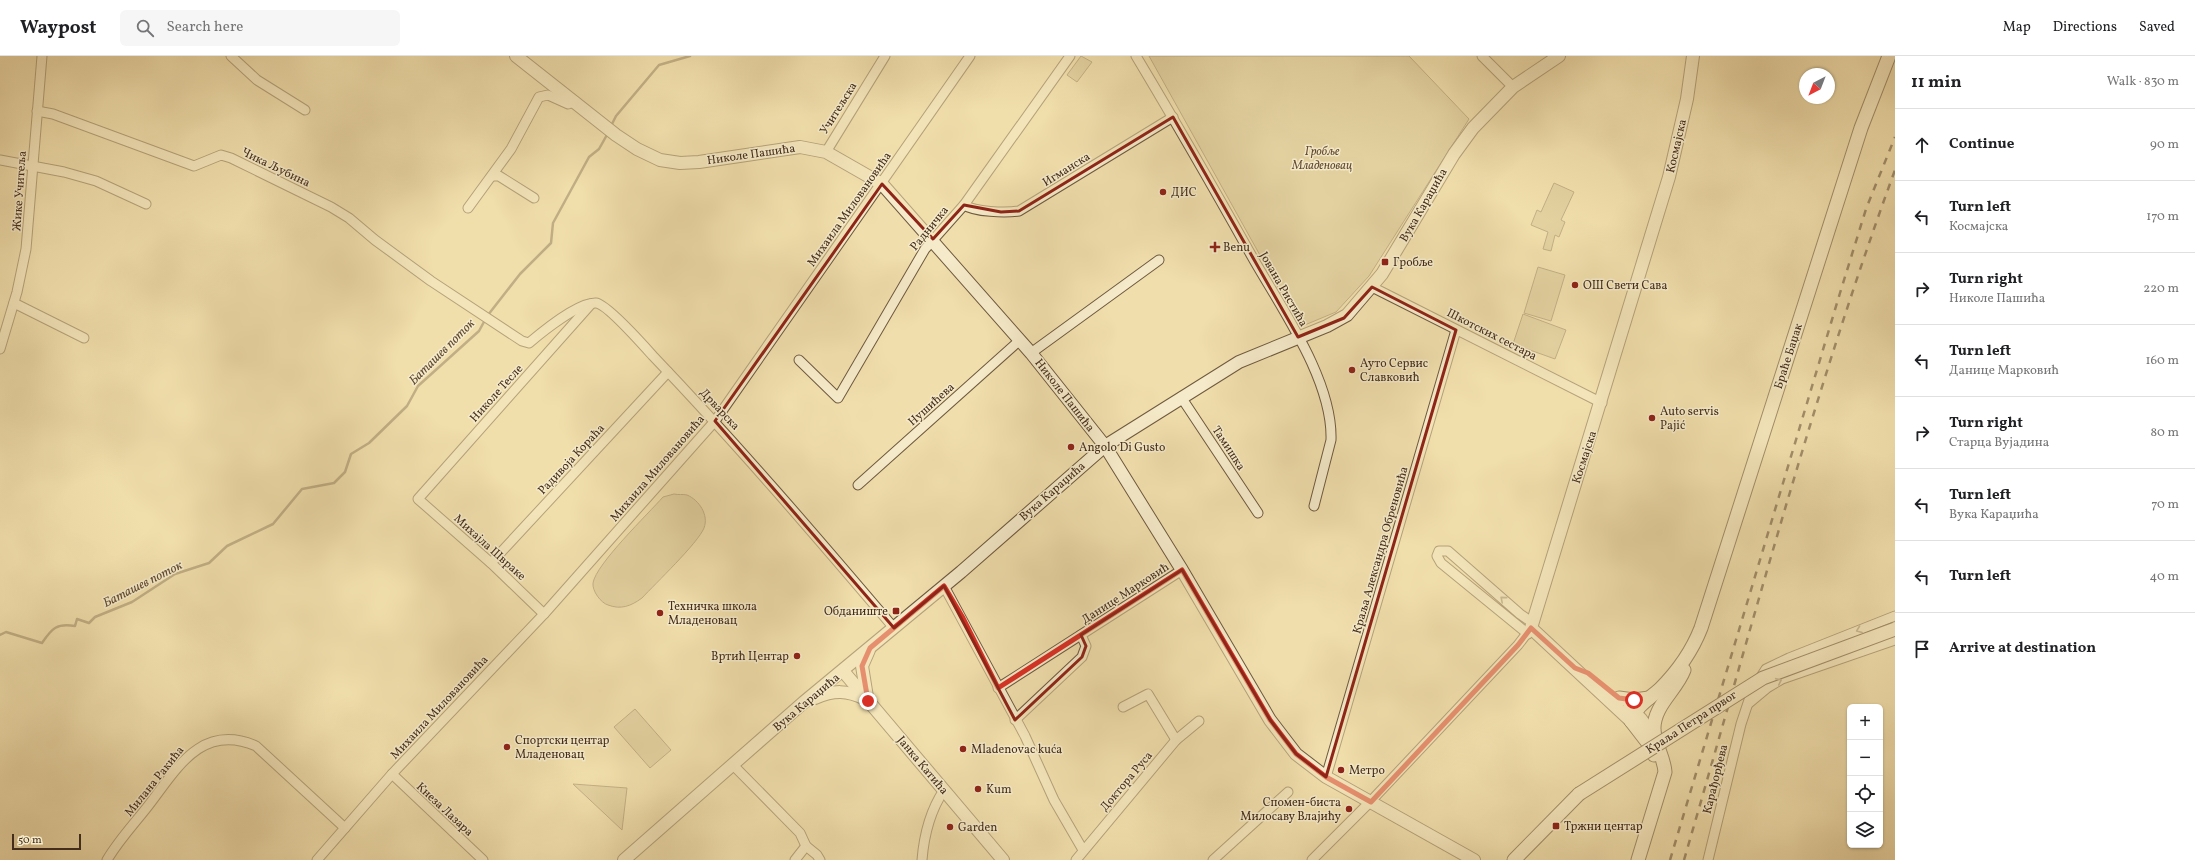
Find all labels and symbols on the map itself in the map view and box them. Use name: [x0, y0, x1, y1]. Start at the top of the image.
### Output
north arrow: [1799, 68, 1835, 104]
street label: Учитељска: [817, 79, 861, 138]
street label: Космајска: [1663, 118, 1691, 175]
street label: Николе Пашића: [706, 141, 796, 169]
street label: Чика Љубина: [239, 144, 313, 191]
park label: Гробље Младеновац: [1291, 144, 1352, 174]
street label: Михаила Миловановића: [804, 149, 896, 270]
street label: Игманска: [1040, 149, 1093, 191]
street label: Жике Учитеља: [9, 150, 31, 232]
street label: Вука Караџића: [1396, 166, 1451, 245]
place label: ДИС: [1171, 185, 1197, 201]
marker: ДИС: [1158, 187, 1168, 197]
street label: Радничка: [907, 203, 953, 254]
place label: Benu: [1223, 240, 1250, 256]
marker: Benu: [1210, 242, 1220, 252]
street label: Јована Ристића: [1255, 249, 1311, 330]
place label: Гробље: [1393, 255, 1433, 271]
marker: Гробље: [1380, 257, 1390, 267]
place label: ОШ Свети Сава: [1583, 278, 1667, 294]
marker: ОШ Свети Сава: [1570, 280, 1580, 290]
street label: Шкотских сестара: [1444, 305, 1539, 365]
water label: Баташев поток: [405, 315, 480, 389]
street label: Браће Баџак: [1771, 321, 1807, 391]
street label: Николе Пашића: [1031, 356, 1098, 436]
place label: Ауто Сервис Славковић: [1360, 356, 1428, 386]
street label: Николе Тесле: [466, 361, 527, 426]
marker: Ауто Сервис Славковић: [1347, 365, 1357, 375]
street label: Нушићева: [905, 380, 958, 430]
street label: Дрварска: [696, 385, 743, 434]
place label: Auto servis Pajić: [1660, 404, 1719, 434]
street label: Михаила Миловановића: [607, 412, 709, 525]
marker: Auto servis Pajić: [1647, 413, 1657, 423]
street label: Радивоја Кораћа: [535, 421, 609, 499]
street label: Тамишка: [1208, 423, 1249, 474]
street label: Космајска: [1569, 429, 1601, 486]
place label: Angolo Di Gusto: [1079, 440, 1165, 456]
marker: Angolo Di Gusto: [1066, 442, 1076, 452]
street label: Вука Караџића: [1016, 459, 1089, 525]
street label: Краља Александра Обреновића: [1349, 465, 1413, 636]
street label: Михајла Швраке: [450, 511, 529, 585]
water label: Баташев поток: [100, 557, 186, 612]
street label: Данице Марковић: [1079, 559, 1173, 628]
one-way arrow: [1500, 597, 1507, 604]
place label: Техничка школа Младеновац: [668, 599, 757, 629]
place label: Обданиште: [824, 604, 888, 620]
marker: Обданиште: [891, 606, 901, 616]
marker: Техничка школа Младеновац: [655, 608, 665, 618]
one-way arrow: [1855, 626, 1862, 634]
place label: Вртић Центар: [711, 649, 789, 665]
marker: Вртић Центар: [792, 651, 802, 661]
street label: Михаила Миловановића: [387, 652, 492, 763]
street label: Вука Караџића: [770, 670, 844, 735]
one-way arrow: [1775, 678, 1782, 686]
street label: Краља Петра првог: [1643, 687, 1741, 758]
route start: [1625, 691, 1643, 709]
route end: [859, 692, 877, 710]
place label: Спортски центар Младеновац: [515, 733, 610, 763]
street label: Јанка Катића: [893, 733, 952, 798]
marker: Спортски центар Младеновац: [502, 742, 512, 752]
place label: Mladenovac kuća: [971, 742, 1062, 758]
street label: Милана Ракића: [121, 743, 188, 820]
street label: Карађорђева: [1700, 743, 1732, 816]
marker: Mladenovac kuća: [958, 744, 968, 754]
street label: Доктора Руса: [1097, 748, 1157, 815]
place label: Метро: [1349, 763, 1385, 779]
marker: Метро: [1336, 765, 1346, 775]
street label: Кнеза Лазара: [412, 779, 476, 840]
place label: Kum: [986, 782, 1012, 798]
marker: Kum: [973, 784, 983, 794]
place label: Спомен-биста Милосаву Влајићу: [1240, 795, 1342, 825]
marker: Спомен-биста Милосаву Влајићу: [1344, 804, 1354, 814]
place label: Тржни центар: [1564, 819, 1643, 835]
place label: Garden: [958, 820, 997, 836]
marker: Тржни центар: [1551, 821, 1561, 831]
marker: Garden: [945, 822, 955, 832]
scale bar: [12, 832, 81, 851]

